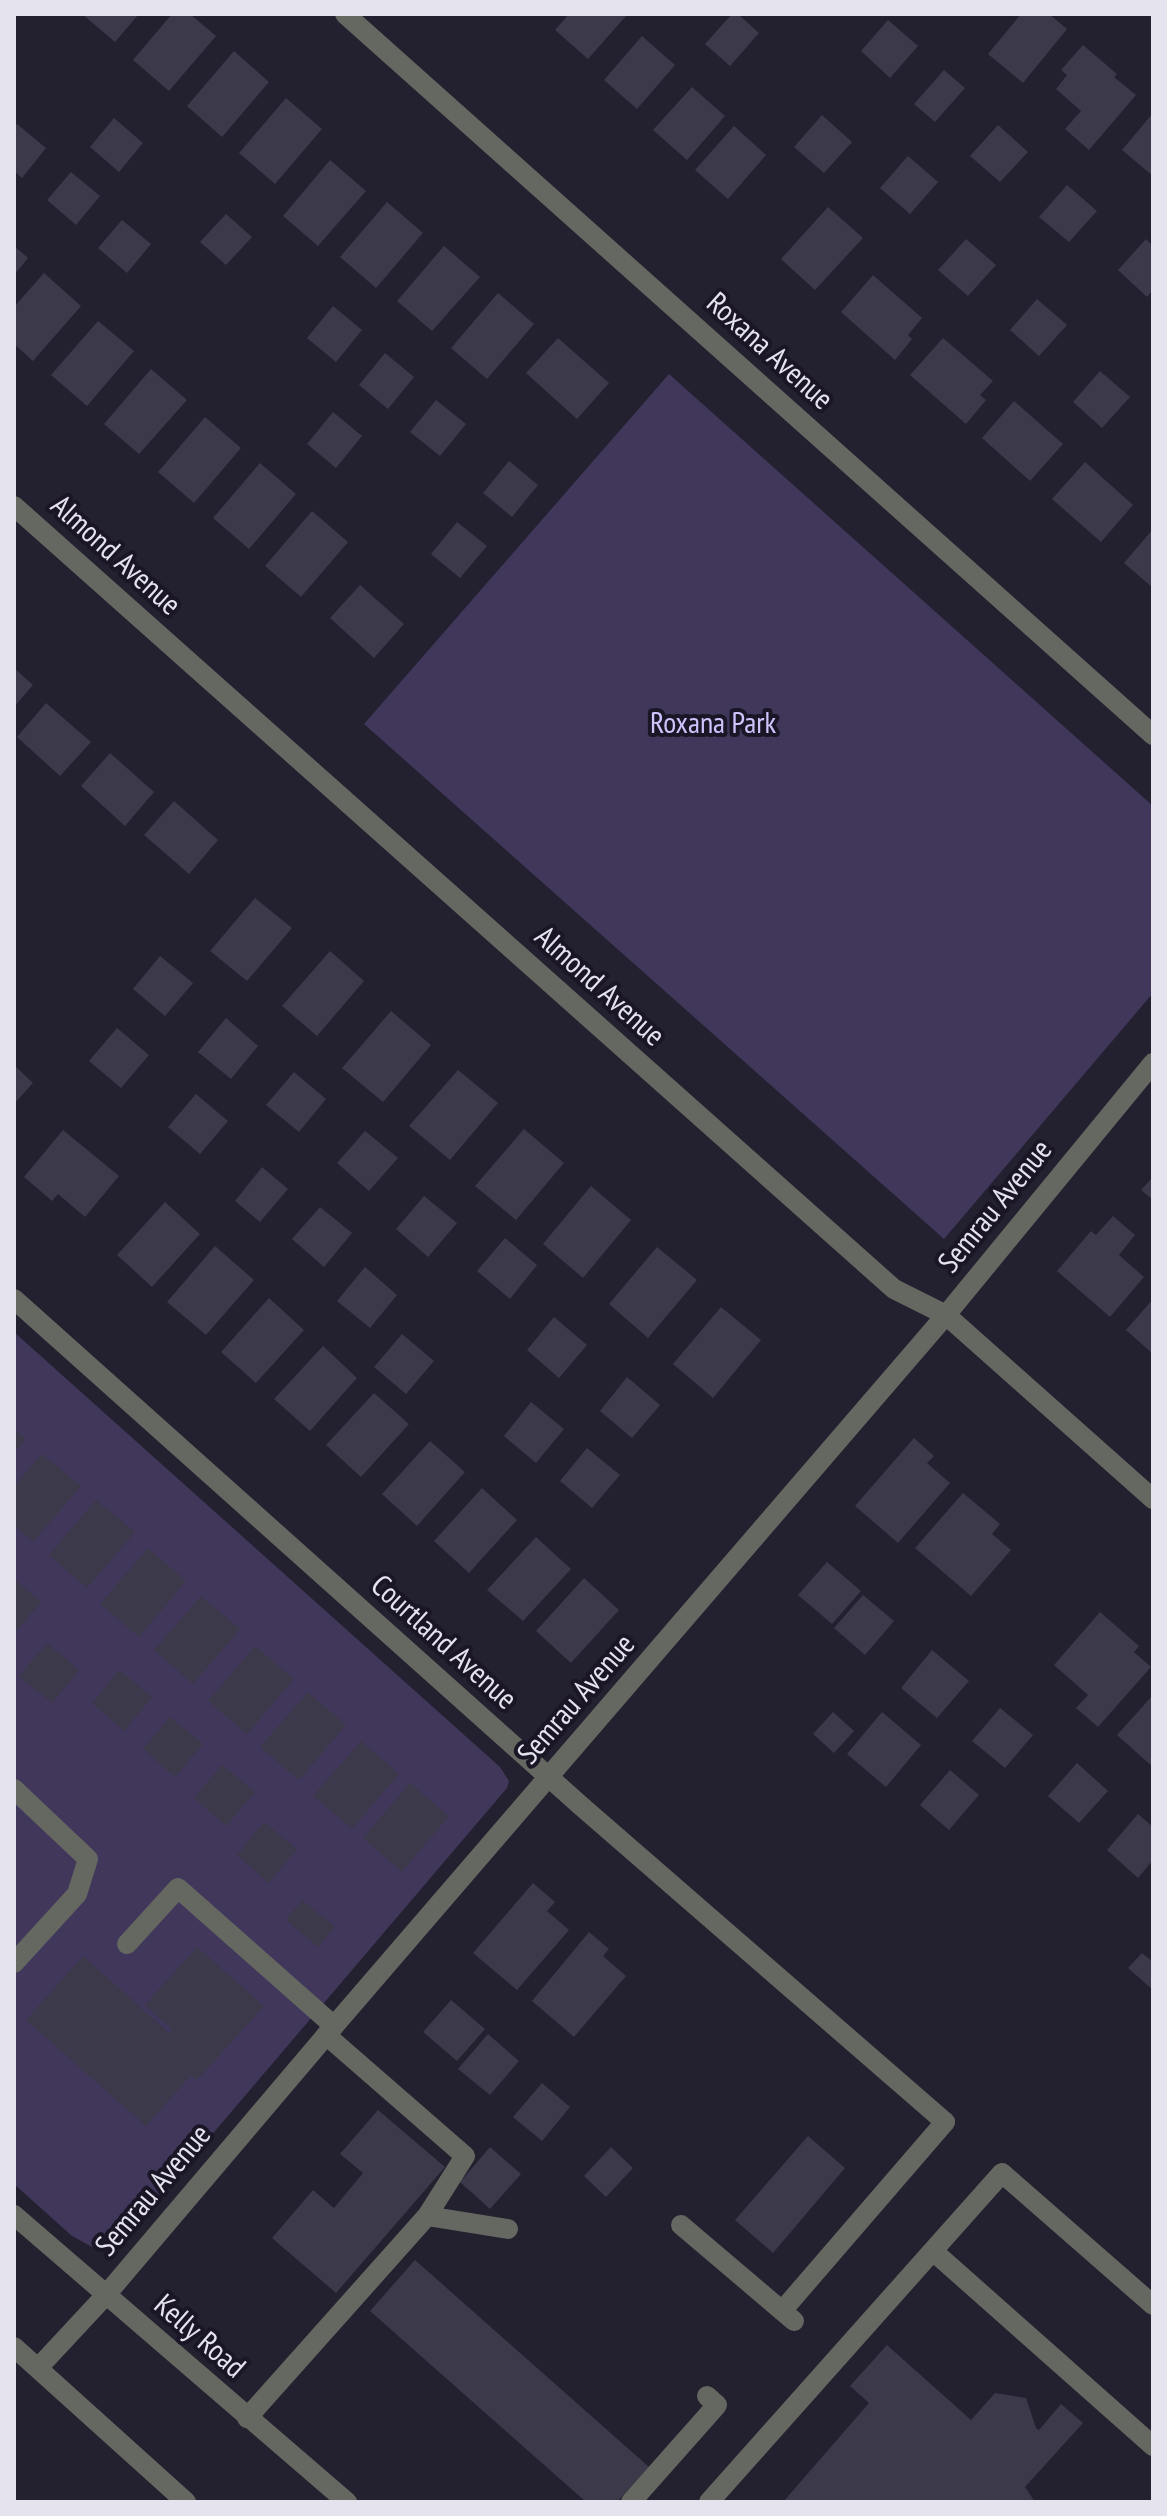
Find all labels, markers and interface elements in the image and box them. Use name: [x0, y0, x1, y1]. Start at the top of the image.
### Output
street label: Roxana Avenue: [698, 286, 840, 418]
street label: Almond Avenue: [43, 488, 187, 624]
park label: Roxana Park: [650, 706, 776, 742]
street label: Almond Avenue: [527, 919, 671, 1055]
street label: Semrau Avenue: [932, 1133, 1060, 1281]
street label: Courtland Avenue: [363, 1568, 523, 1718]
street label: Semrau Avenue: [511, 1628, 643, 1772]
street label: Semrau Avenue: [89, 2118, 219, 2264]
street label: Kelly Road: [146, 2288, 252, 2386]

